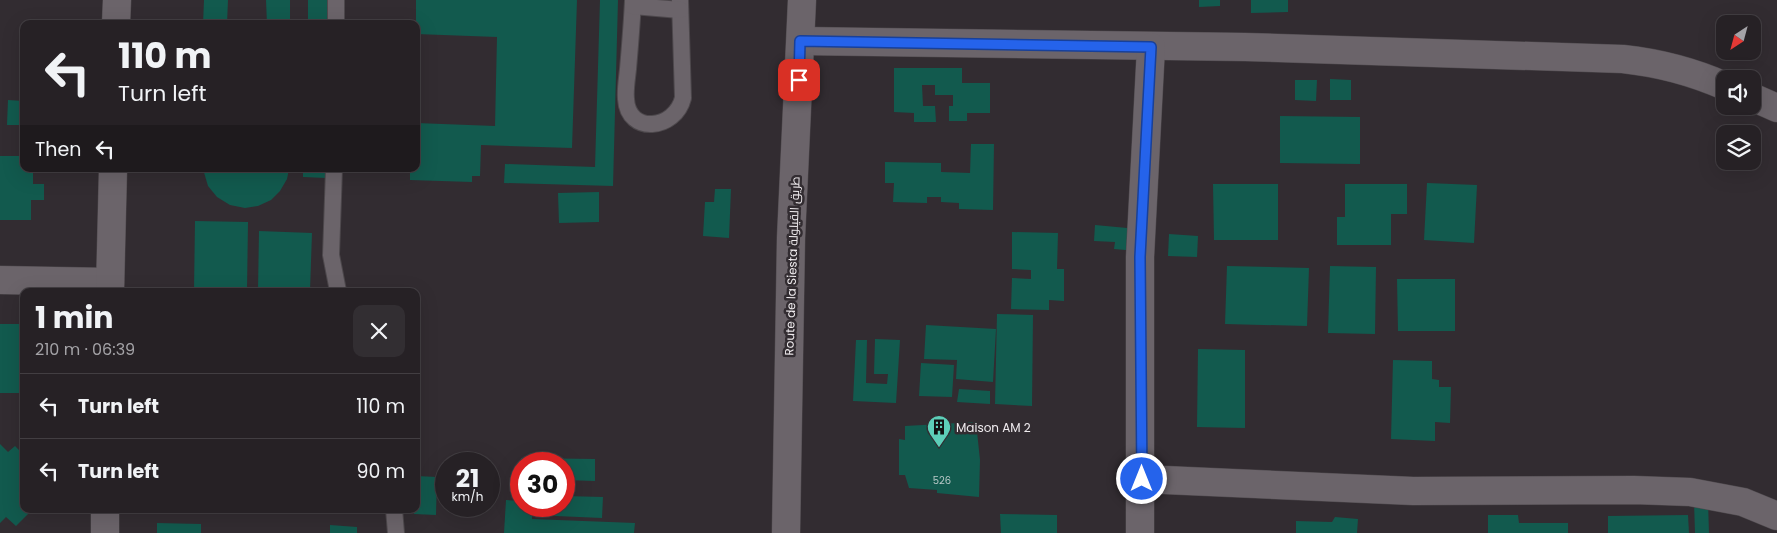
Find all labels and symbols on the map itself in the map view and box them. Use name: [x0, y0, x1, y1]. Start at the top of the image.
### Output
north arrow: [1716, 15, 1761, 60]
pin: [778, 59, 820, 101]
street label: Route de la Siesta طريق القيلولة: [780, 176, 804, 356]
building icon: Maison AM 2: [926, 414, 952, 448]
place label: Maison AM 2: [956, 419, 1031, 436]
speed limit sign: 30: [510, 452, 575, 517]
position arrow: [1115, 452, 1167, 504]
house number: 526: [933, 473, 951, 488]

